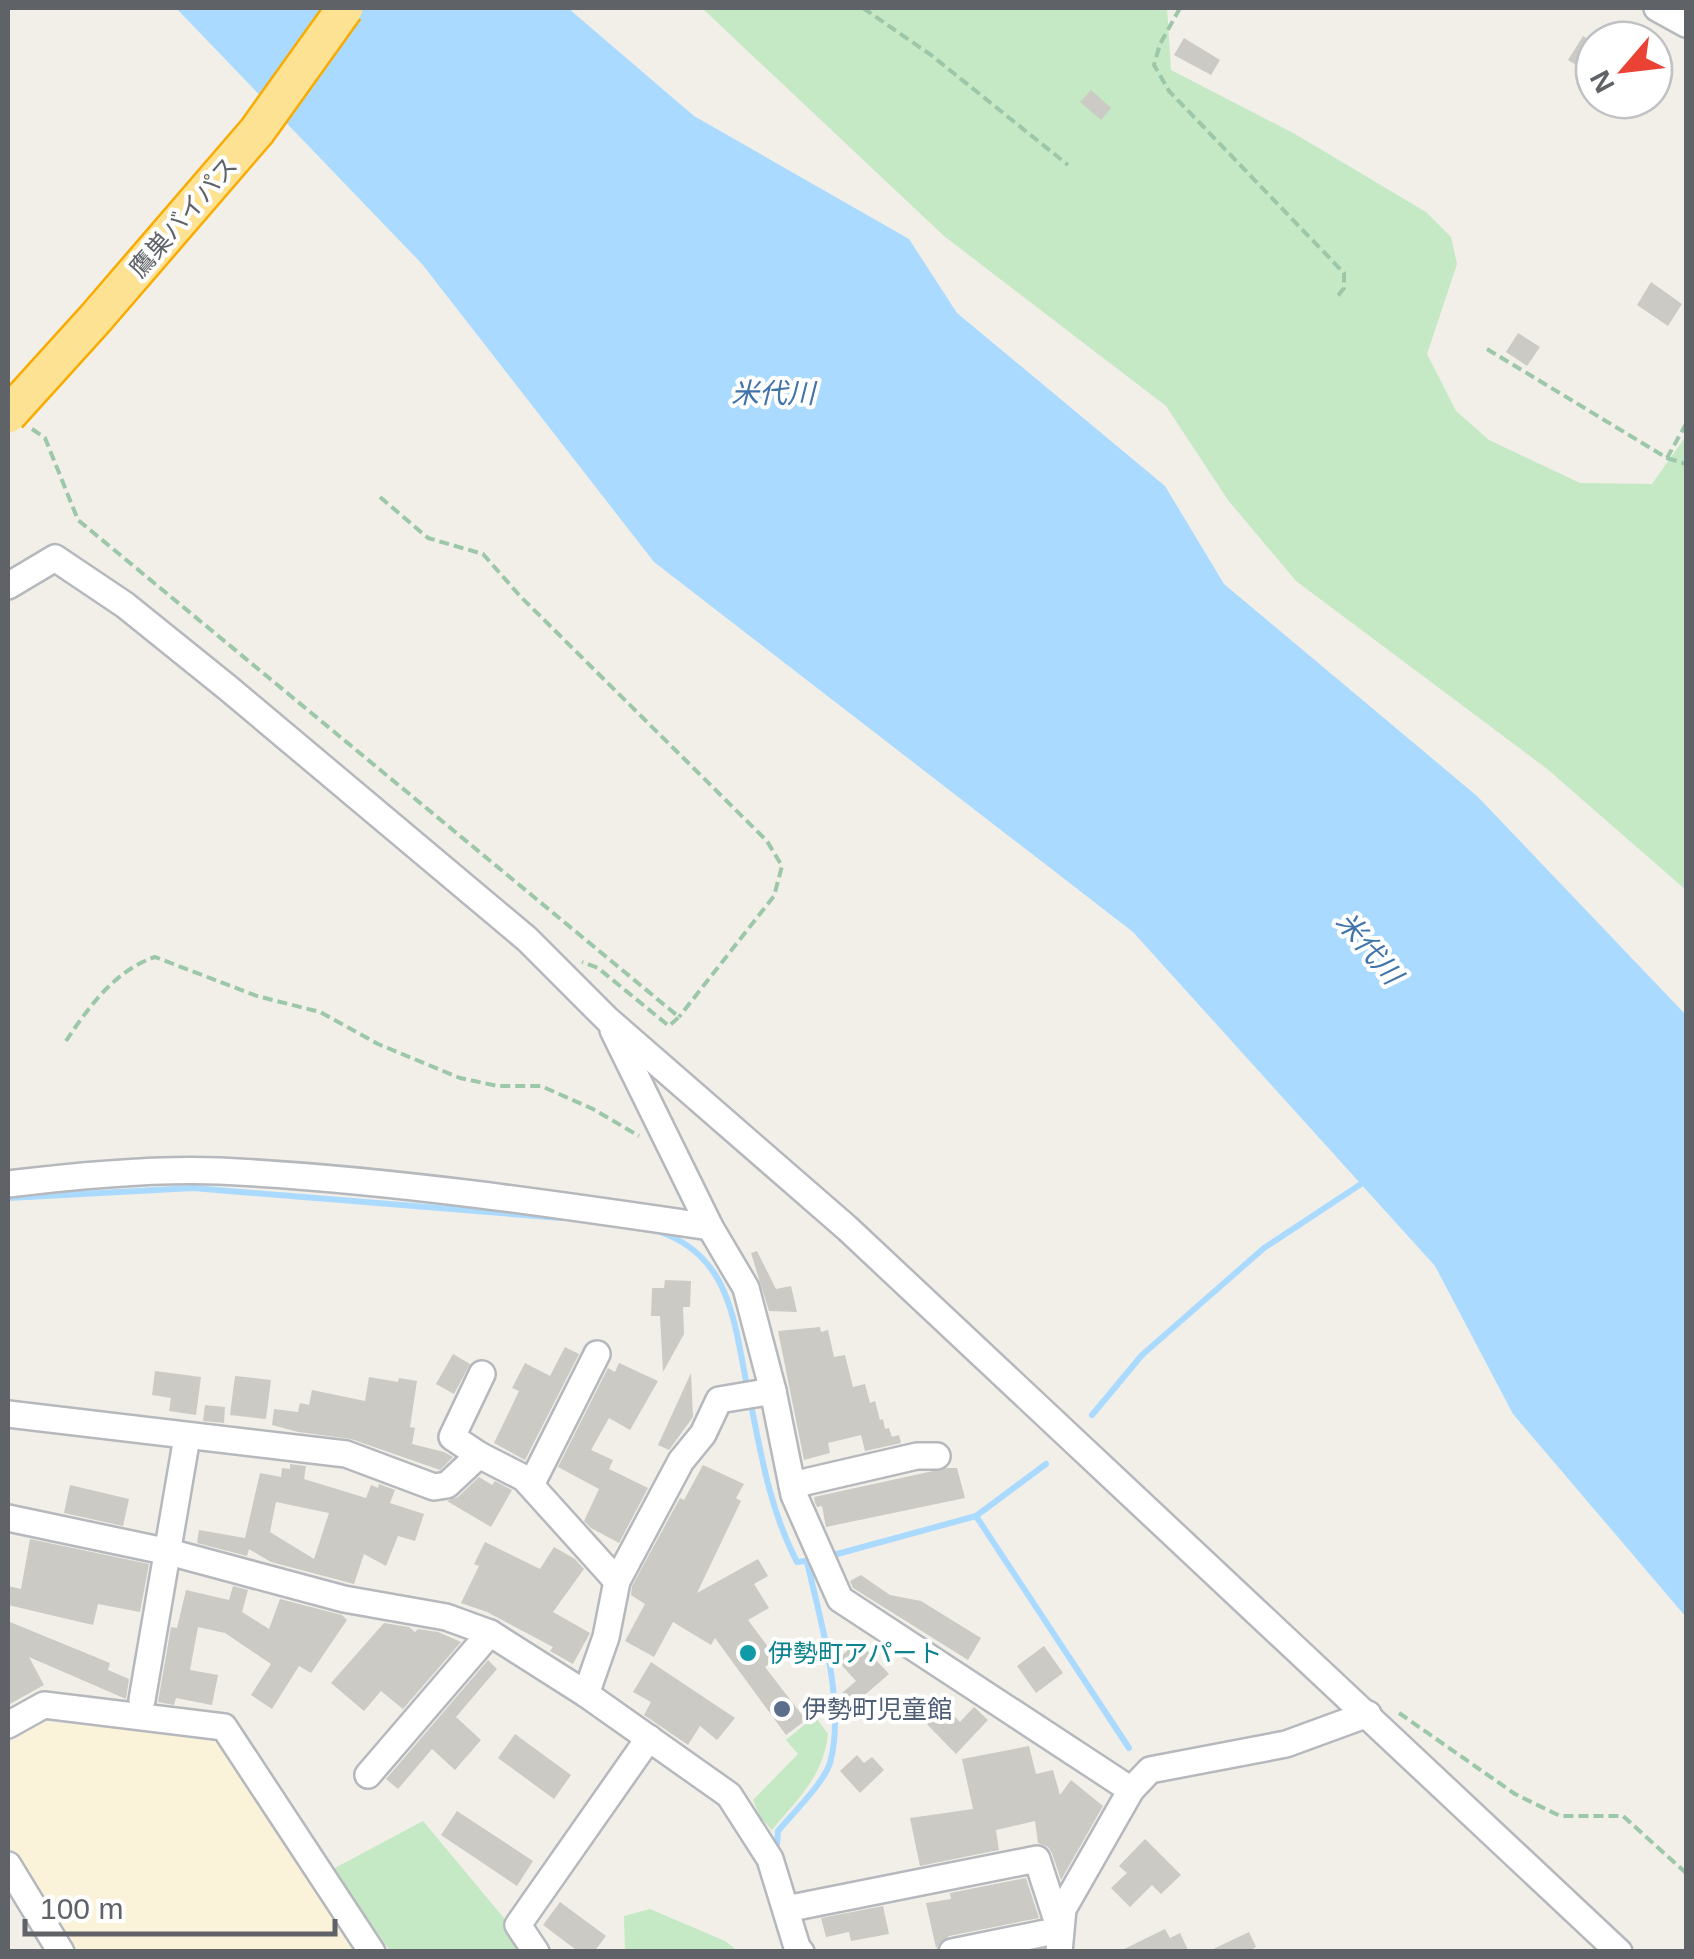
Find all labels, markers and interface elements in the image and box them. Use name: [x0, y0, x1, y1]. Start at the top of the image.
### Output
north arrow: [1574, 20, 1674, 120]
text: N: [1584, 65, 1621, 98]
street label: 鷹巣バイパス: [123, 151, 243, 283]
water label: 米代川: [731, 378, 818, 409]
water label: 米代川: [1330, 906, 1410, 992]
place label: 伊勢町アパート: [768, 1639, 943, 1667]
marker: 伊勢町アパート: [737, 1642, 759, 1664]
place label: 伊勢町児童館: [802, 1695, 952, 1723]
marker: 伊勢町児童館: [771, 1698, 793, 1720]
scale bar: [25, 1874, 335, 1936]
text: 100 m: [40, 1892, 123, 1925]

